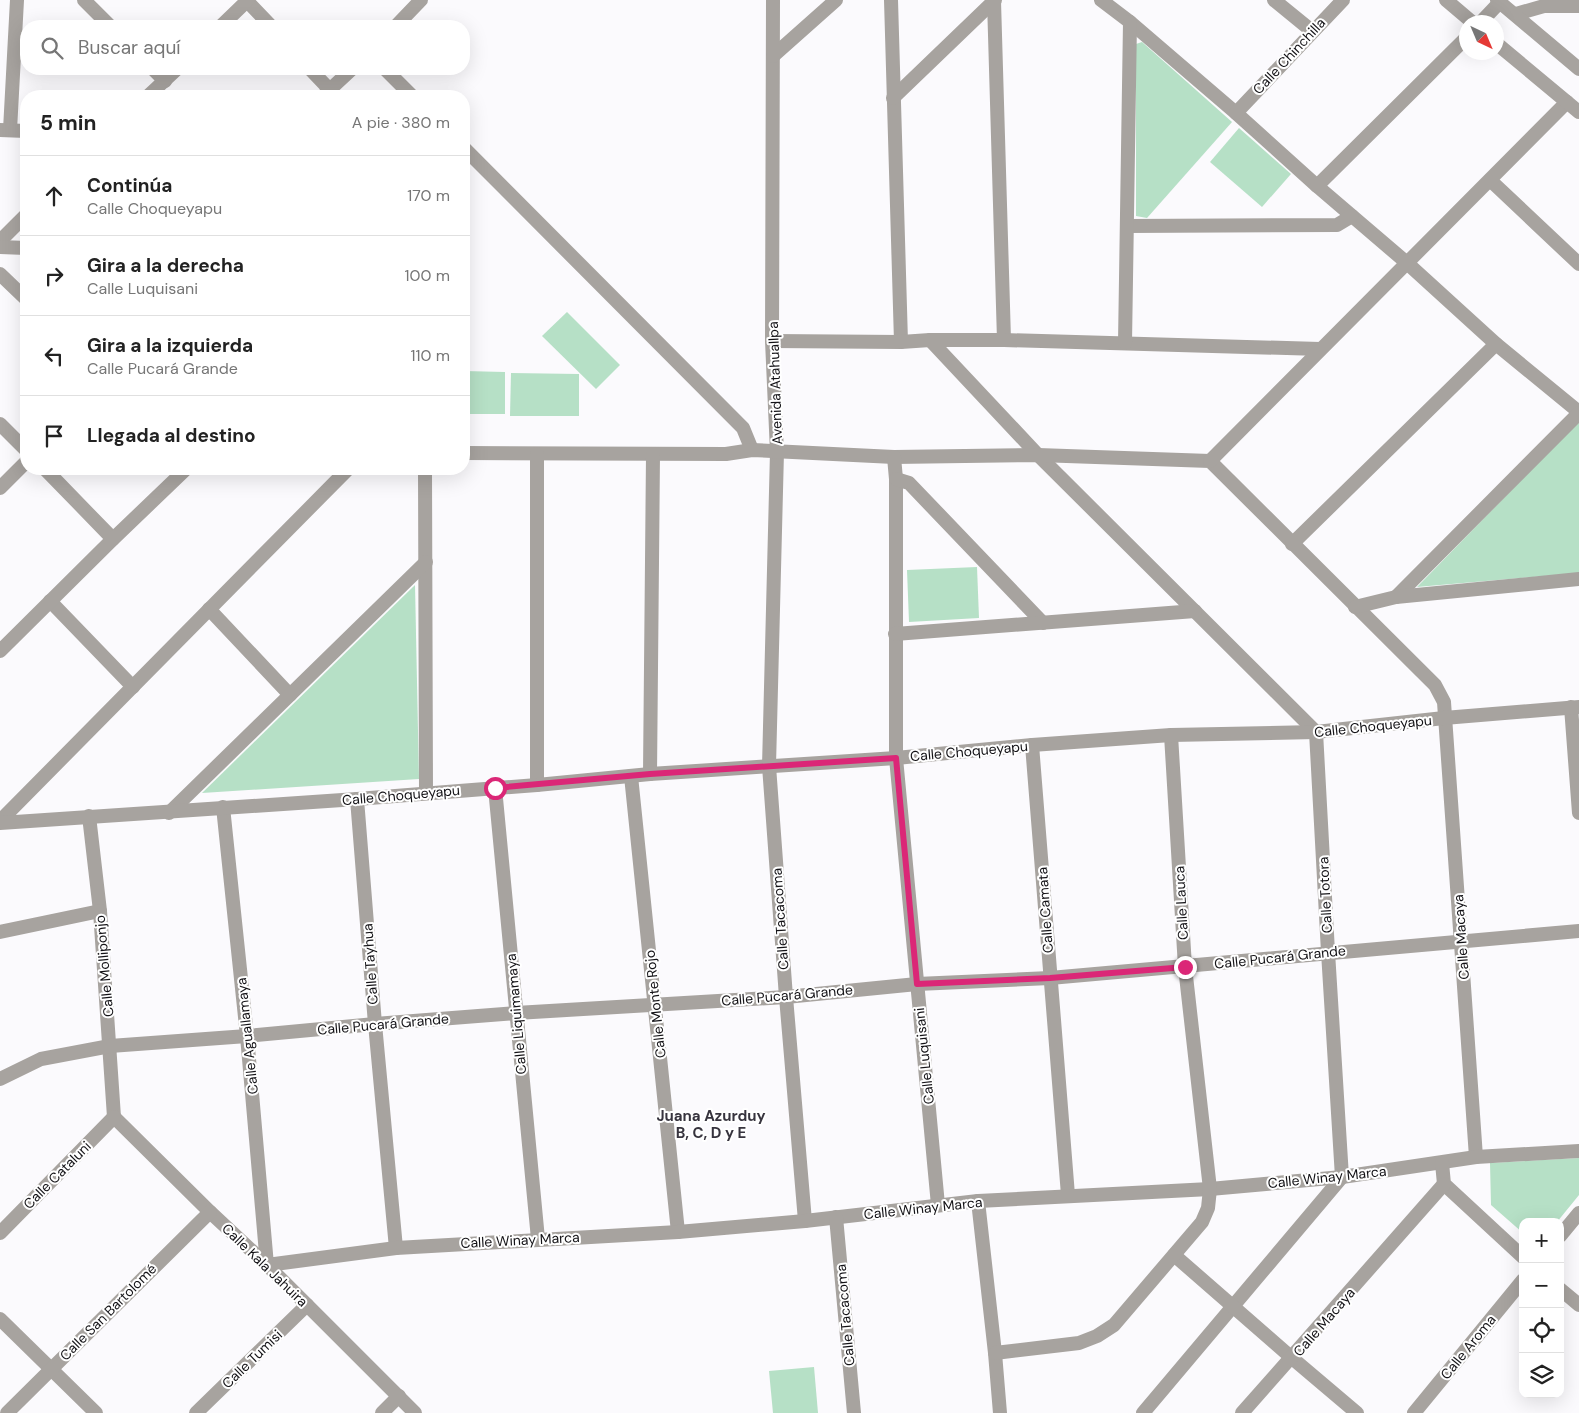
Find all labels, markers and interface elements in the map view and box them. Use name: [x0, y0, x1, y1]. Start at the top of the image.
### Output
street label: Calle Chinchilla: [1249, 14, 1329, 98]
north arrow: [1459, 15, 1504, 60]
search box: [20, 20, 470, 75]
icon: search: [38, 34, 66, 62]
text: Buscar aquí: [78, 35, 181, 60]
text: 5 min: [40, 109, 96, 137]
text: A pie · 380 m: [352, 112, 450, 133]
text: Continúa: [87, 173, 172, 198]
icon: ahead: [40, 182, 68, 210]
text: 170 m: [407, 185, 450, 206]
text: Calle Choqueyapu: [87, 198, 222, 219]
text: Gira a la derecha: [87, 253, 244, 278]
icon: right: [40, 262, 68, 290]
text: 100 m: [405, 265, 450, 286]
text: Calle Luquisani: [87, 278, 198, 299]
street label: Avenida Atahuallpa: [764, 321, 786, 445]
text: Gira a la izquierda: [87, 333, 253, 358]
icon: left: [40, 342, 68, 370]
text: 110 m: [411, 345, 450, 366]
text: Calle Pucará Grande: [87, 358, 238, 379]
icon: arrive: [40, 422, 68, 450]
text: Llegada al destino: [87, 423, 256, 448]
street label: Calle Choqueyapu: [1313, 711, 1433, 741]
street label: Calle Choqueyapu: [909, 737, 1029, 765]
route start: [484, 777, 507, 800]
street label: Calle Choqueyapu: [341, 781, 461, 809]
street label: Calle Totora: [1314, 856, 1336, 934]
street label: Calle Lauca: [1170, 865, 1192, 941]
street label: Calle Camata: [1033, 866, 1057, 954]
street label: Calle Tacacoma: [767, 867, 793, 971]
street label: Calle Macaya: [1449, 894, 1473, 980]
street label: Calle Molliponjo: [91, 914, 117, 1018]
street label: Calle Tayhua: [358, 923, 382, 1005]
street label: Calle Pucará Grande: [1213, 941, 1347, 973]
street label: Calle Monte Rojo: [640, 949, 670, 1059]
street label: Calle Liquimamaya: [502, 953, 530, 1075]
route end: [1174, 956, 1197, 979]
street label: Calle Aguallamaya: [232, 977, 262, 1095]
street label: Calle Pucará Grande: [720, 980, 854, 1010]
street label: Calle Luquisani: [910, 1007, 938, 1105]
street label: Calle Pucará Grande: [316, 1009, 450, 1039]
district label: Juana Azurduy B, C, D y E: [656, 1106, 766, 1143]
street label: Calle Cataluni: [19, 1137, 95, 1213]
street label: Calle Winay Marca: [1267, 1162, 1387, 1192]
street label: Calle Winay Marca: [863, 1193, 983, 1223]
map controls: [1519, 1218, 1564, 1398]
button: +: [1519, 1218, 1564, 1263]
street label: Calle Kala Jahuira: [218, 1219, 312, 1311]
street label: Calle Winay Marca: [460, 1228, 580, 1252]
street label: Calle San Bartolomé: [56, 1260, 160, 1364]
street label: Calle Tacacoma: [832, 1263, 858, 1367]
button: −: [1519, 1263, 1564, 1308]
street label: Calle Macaya: [1289, 1284, 1359, 1360]
button: locate: [1519, 1308, 1564, 1353]
street label: Calle Aroma: [1436, 1311, 1500, 1383]
street label: Calle Tumisi: [218, 1326, 286, 1392]
button: layers: [1519, 1353, 1564, 1398]

